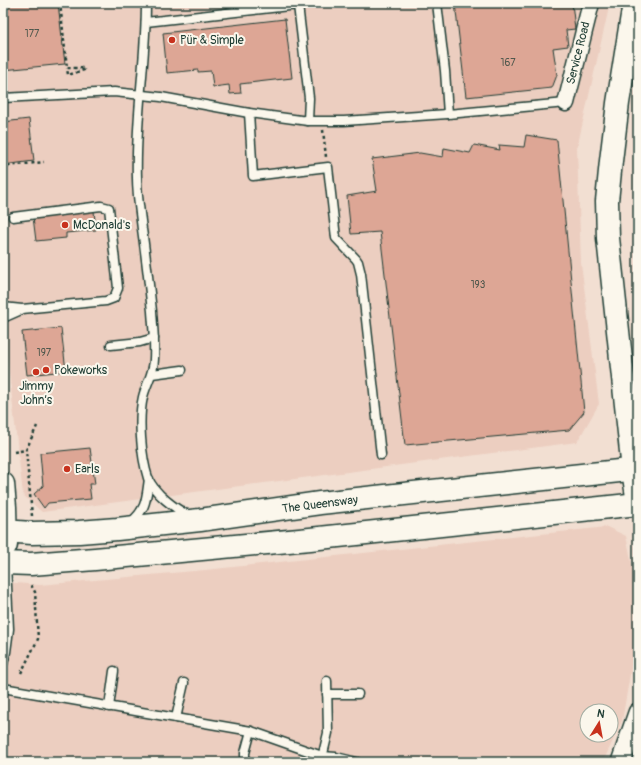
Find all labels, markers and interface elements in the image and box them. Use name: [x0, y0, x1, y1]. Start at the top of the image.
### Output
street label: Service Road: [563, 20, 594, 86]
house number: 177: [25, 28, 40, 40]
place label: Pür & Simple: [180, 33, 244, 48]
marker: Pür & Simple: [167, 35, 177, 45]
house number: 167: [501, 57, 516, 69]
place label: McDonald's: [73, 218, 131, 233]
marker: McDonald's: [60, 220, 70, 230]
house number: 193: [471, 279, 486, 291]
house number: 197: [37, 347, 52, 359]
place label: Pokeworks: [54, 363, 108, 378]
marker: Pokeworks: [41, 365, 51, 375]
marker: Jimmy John’s: [31, 367, 41, 377]
place label: Jimmy John’s: [19, 379, 53, 408]
place label: Earls: [75, 462, 100, 477]
marker: Earls: [62, 464, 72, 474]
street label: The Queensway: [281, 492, 359, 517]
north arrow: [579, 703, 619, 743]
text: N: [596, 707, 606, 721]

